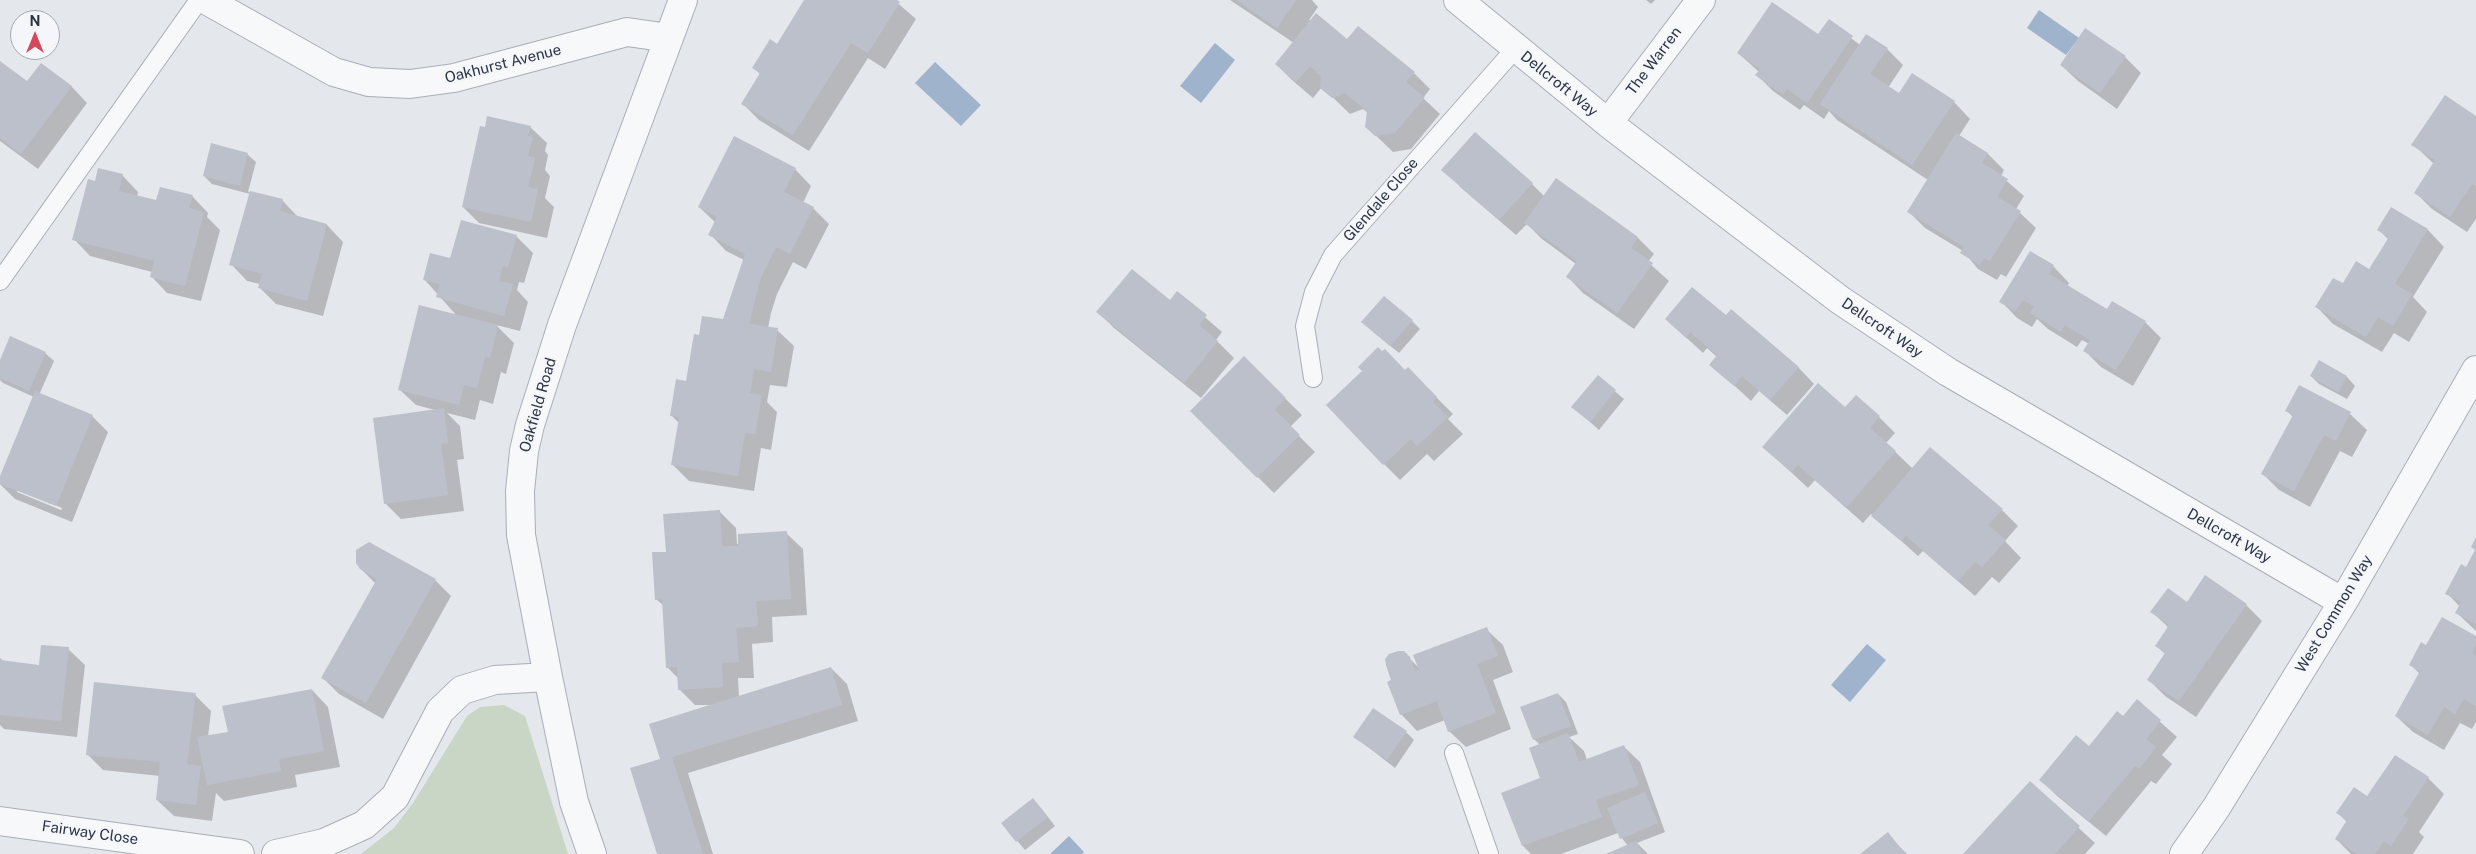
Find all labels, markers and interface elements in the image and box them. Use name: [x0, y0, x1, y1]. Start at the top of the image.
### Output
north arrow: [10, 10, 60, 60]
text: N: [30, 13, 40, 29]
street label: The Warren: [1623, 23, 1685, 99]
street label: Oakhurst Avenue: [443, 41, 563, 87]
street label: Dellcroft Way: [1517, 47, 1601, 121]
street label: Glendale Close: [1340, 155, 1422, 245]
street label: Dellcroft Way: [1838, 294, 1926, 362]
street label: Oakfield Road: [516, 356, 560, 454]
street label: Dellcroft Way: [2184, 505, 2274, 567]
street label: West Common Way: [2292, 552, 2376, 676]
street label: Fairway Close: [41, 817, 139, 849]

